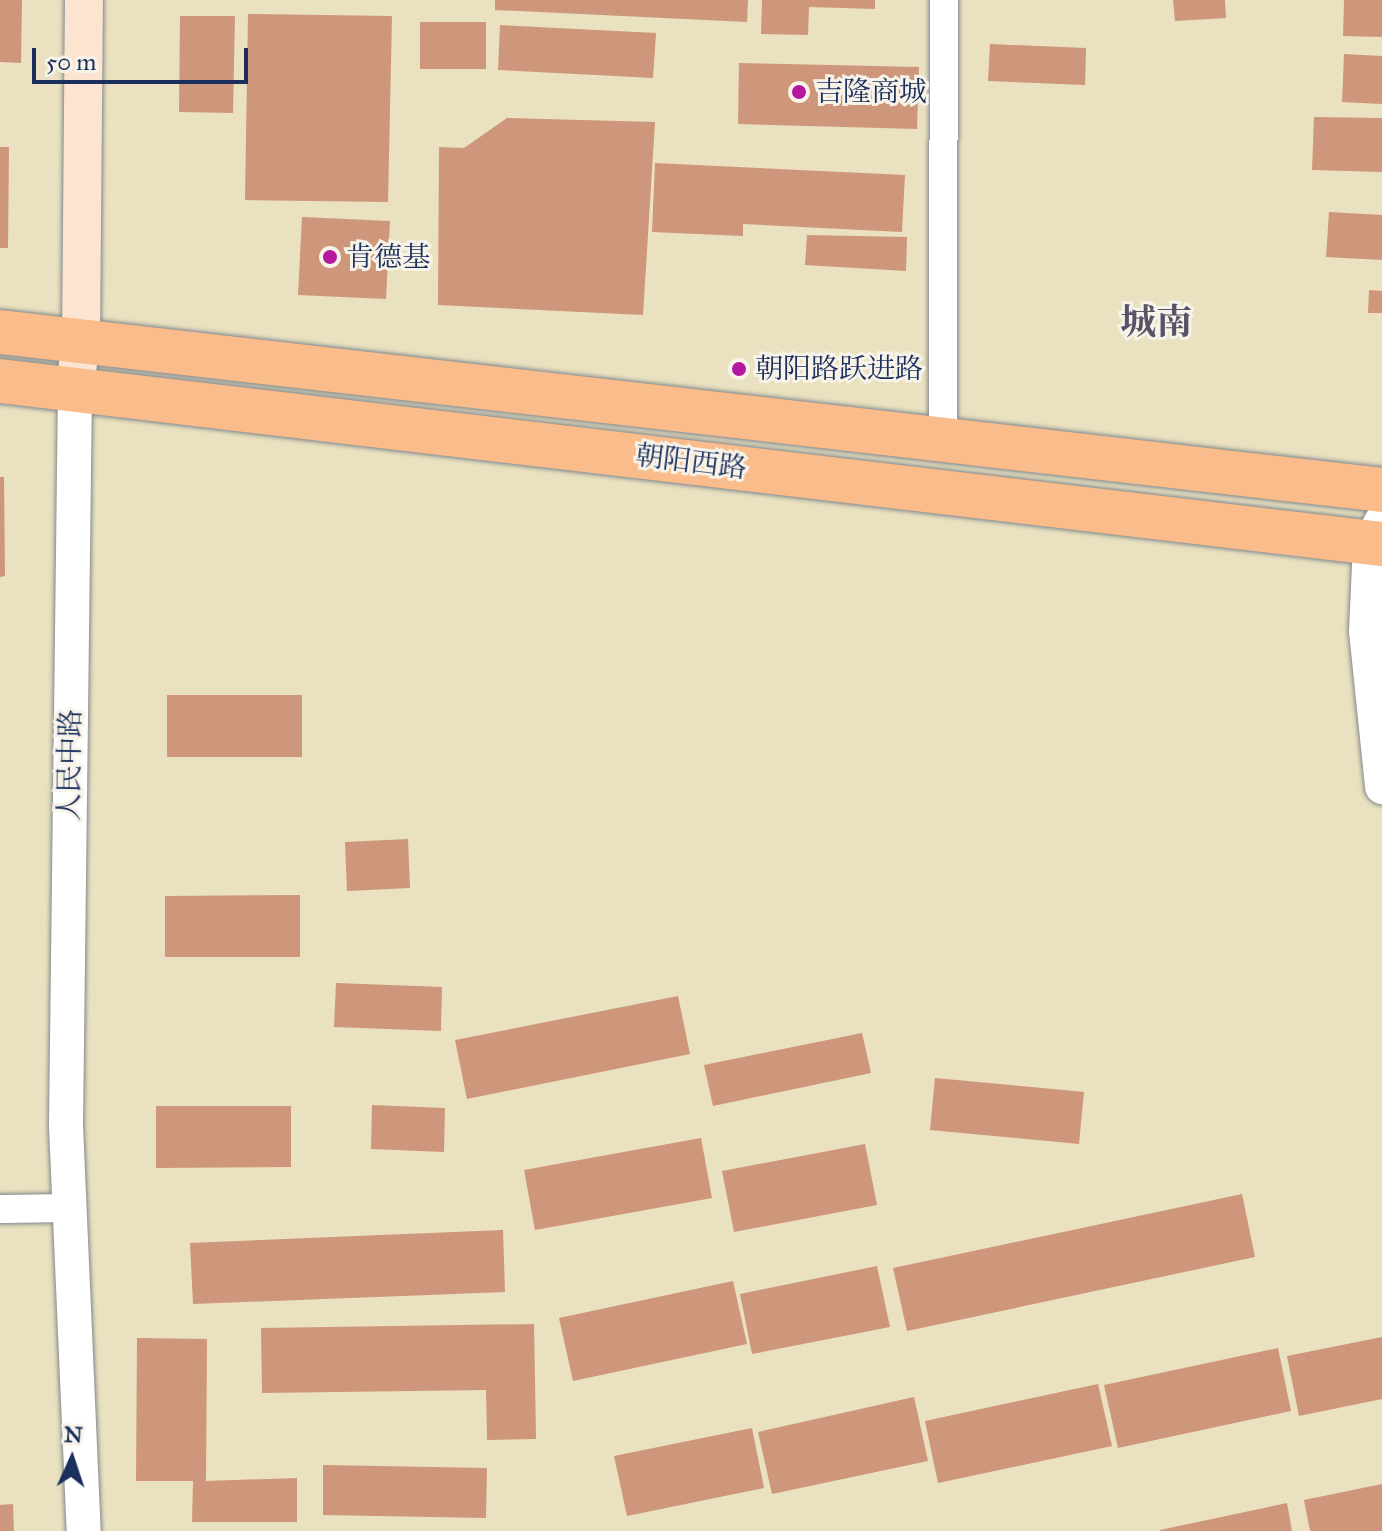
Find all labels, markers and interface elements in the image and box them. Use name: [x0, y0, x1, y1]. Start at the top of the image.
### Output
scale bar: [36, 32, 252, 82]
text: 50 m: [46, 47, 96, 77]
place label: 吉隆商城: [815, 75, 927, 109]
marker: 吉隆商城: [790, 83, 808, 101]
place label: 肯德基: [346, 240, 430, 274]
marker: 肯德基: [321, 248, 339, 266]
district label: 城南: [1120, 301, 1192, 345]
place label: 朝阳路跃进路: [755, 352, 923, 386]
marker: 朝阳路跃进路: [730, 360, 748, 378]
street label: 朝阳西路: [633, 439, 749, 485]
street label: 人民中路: [52, 709, 88, 821]
north arrow: [32, 1419, 112, 1499]
text: N: [63, 1421, 83, 1449]

